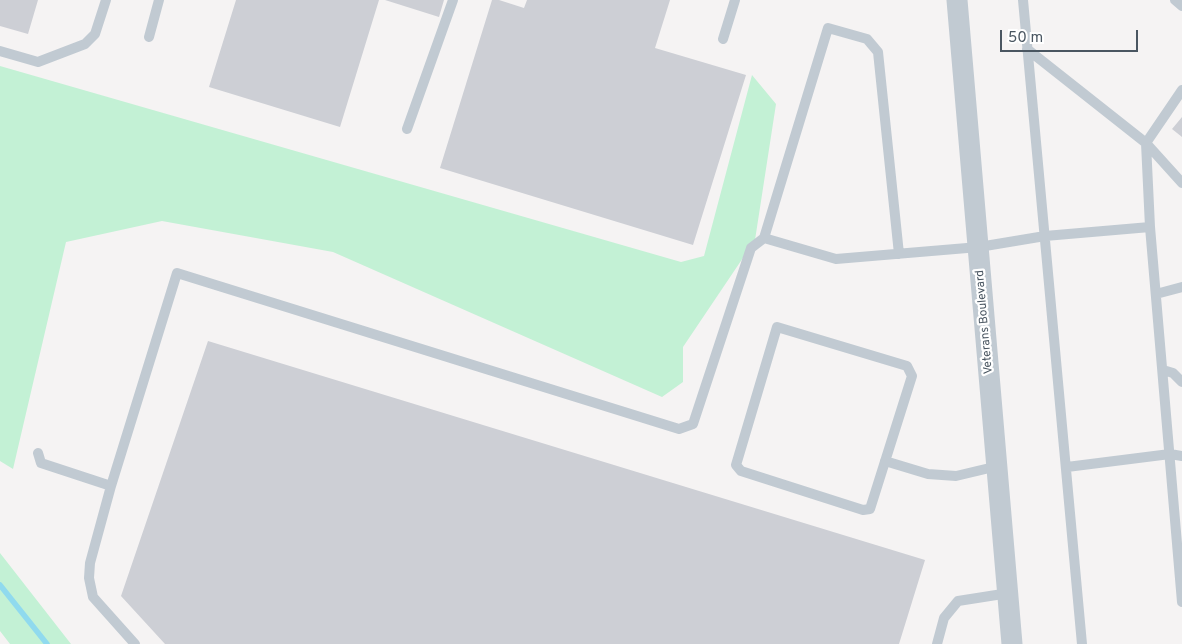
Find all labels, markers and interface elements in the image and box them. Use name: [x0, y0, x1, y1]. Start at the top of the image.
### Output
scale bar: [1002, 20, 1140, 52]
text: 50 m: [1008, 29, 1043, 48]
street label: Veterans Boulevard: [973, 269, 997, 375]

